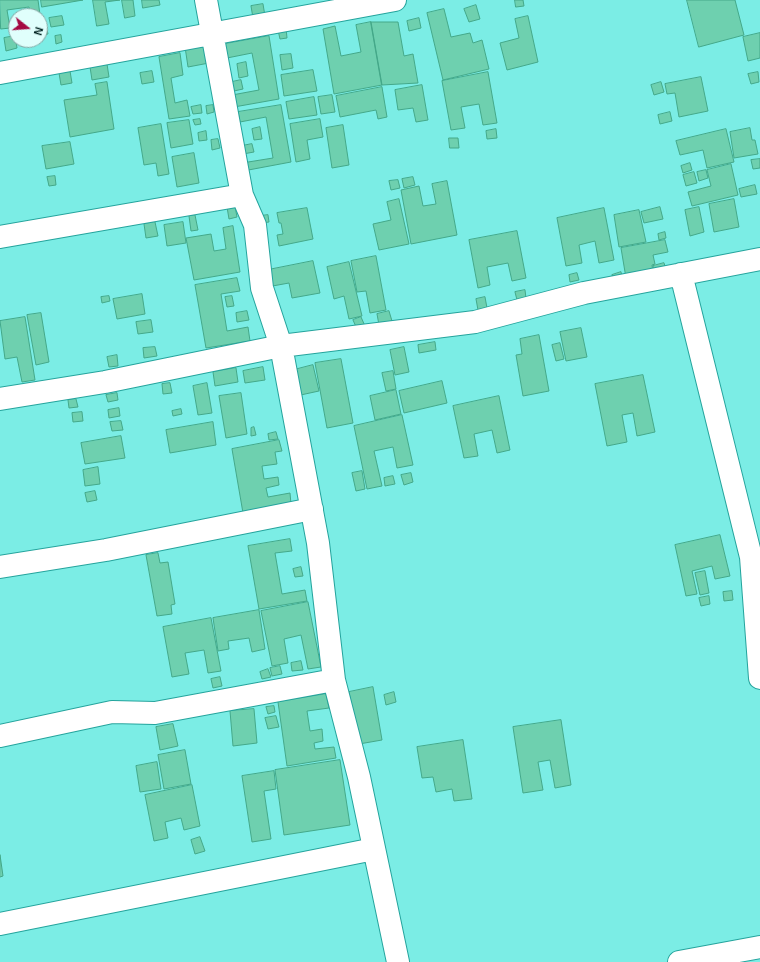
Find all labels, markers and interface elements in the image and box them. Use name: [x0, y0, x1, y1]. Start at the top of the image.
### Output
north arrow: [8, 8, 48, 48]
text: N: [32, 26, 45, 37]

